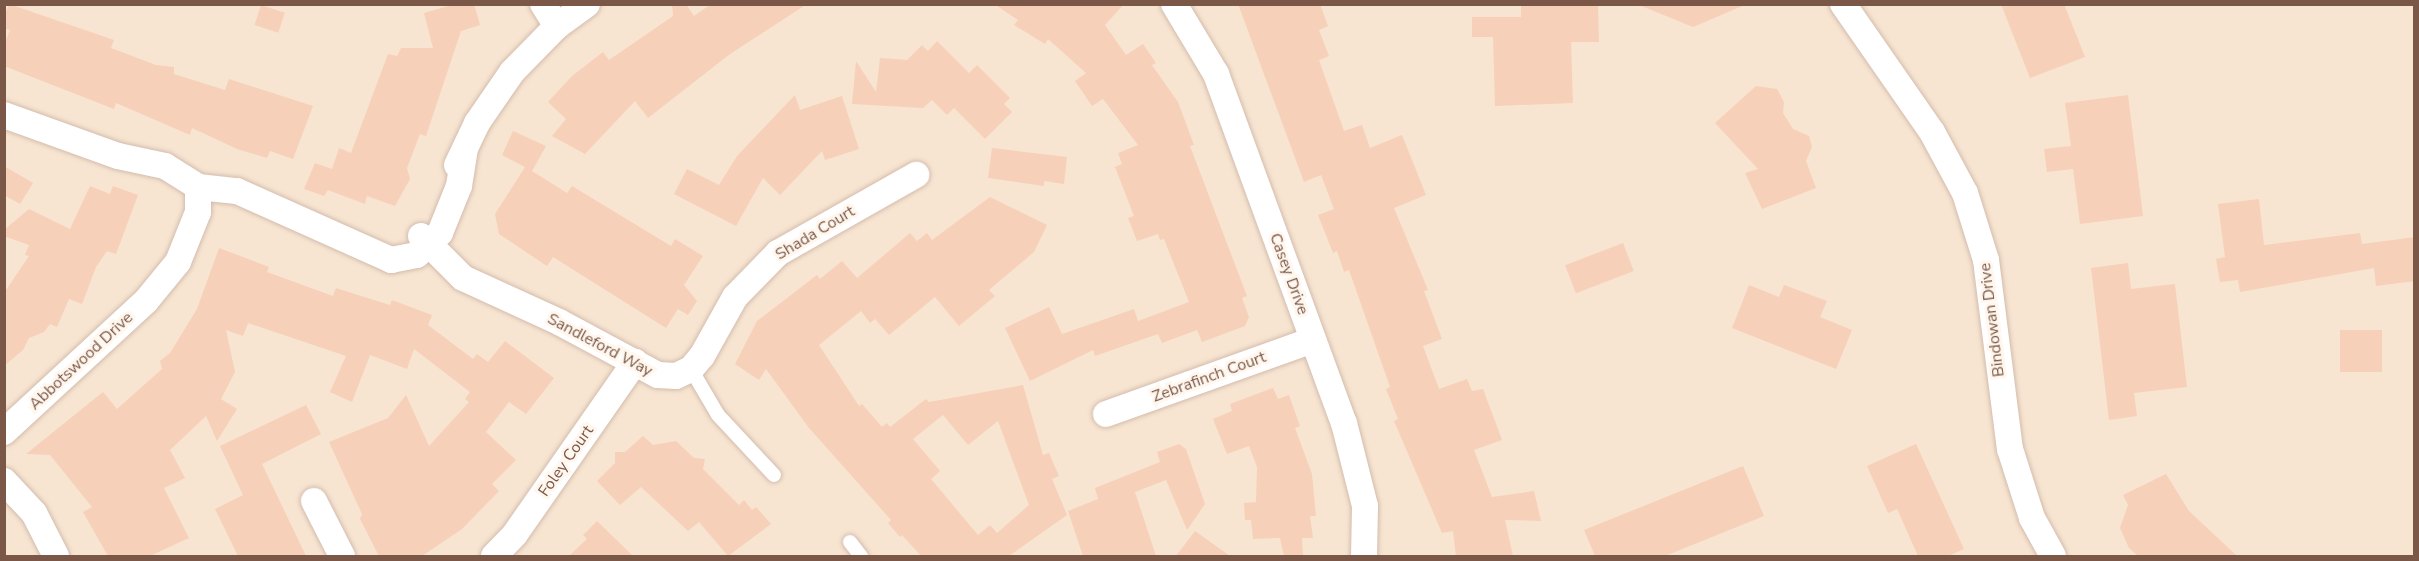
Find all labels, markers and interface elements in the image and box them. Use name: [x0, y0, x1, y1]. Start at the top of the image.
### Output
street label: Shada Court: [772, 202, 858, 264]
street label: Casey Drive: [1265, 231, 1313, 317]
street label: Bindowan Drive: [1975, 262, 2009, 378]
street label: Abbotswood Drive: [25, 308, 137, 414]
street label: Sandleford Way: [544, 309, 656, 381]
street label: Zebrafinch Court: [1150, 348, 1268, 406]
street label: Foley Court: [534, 422, 598, 500]

